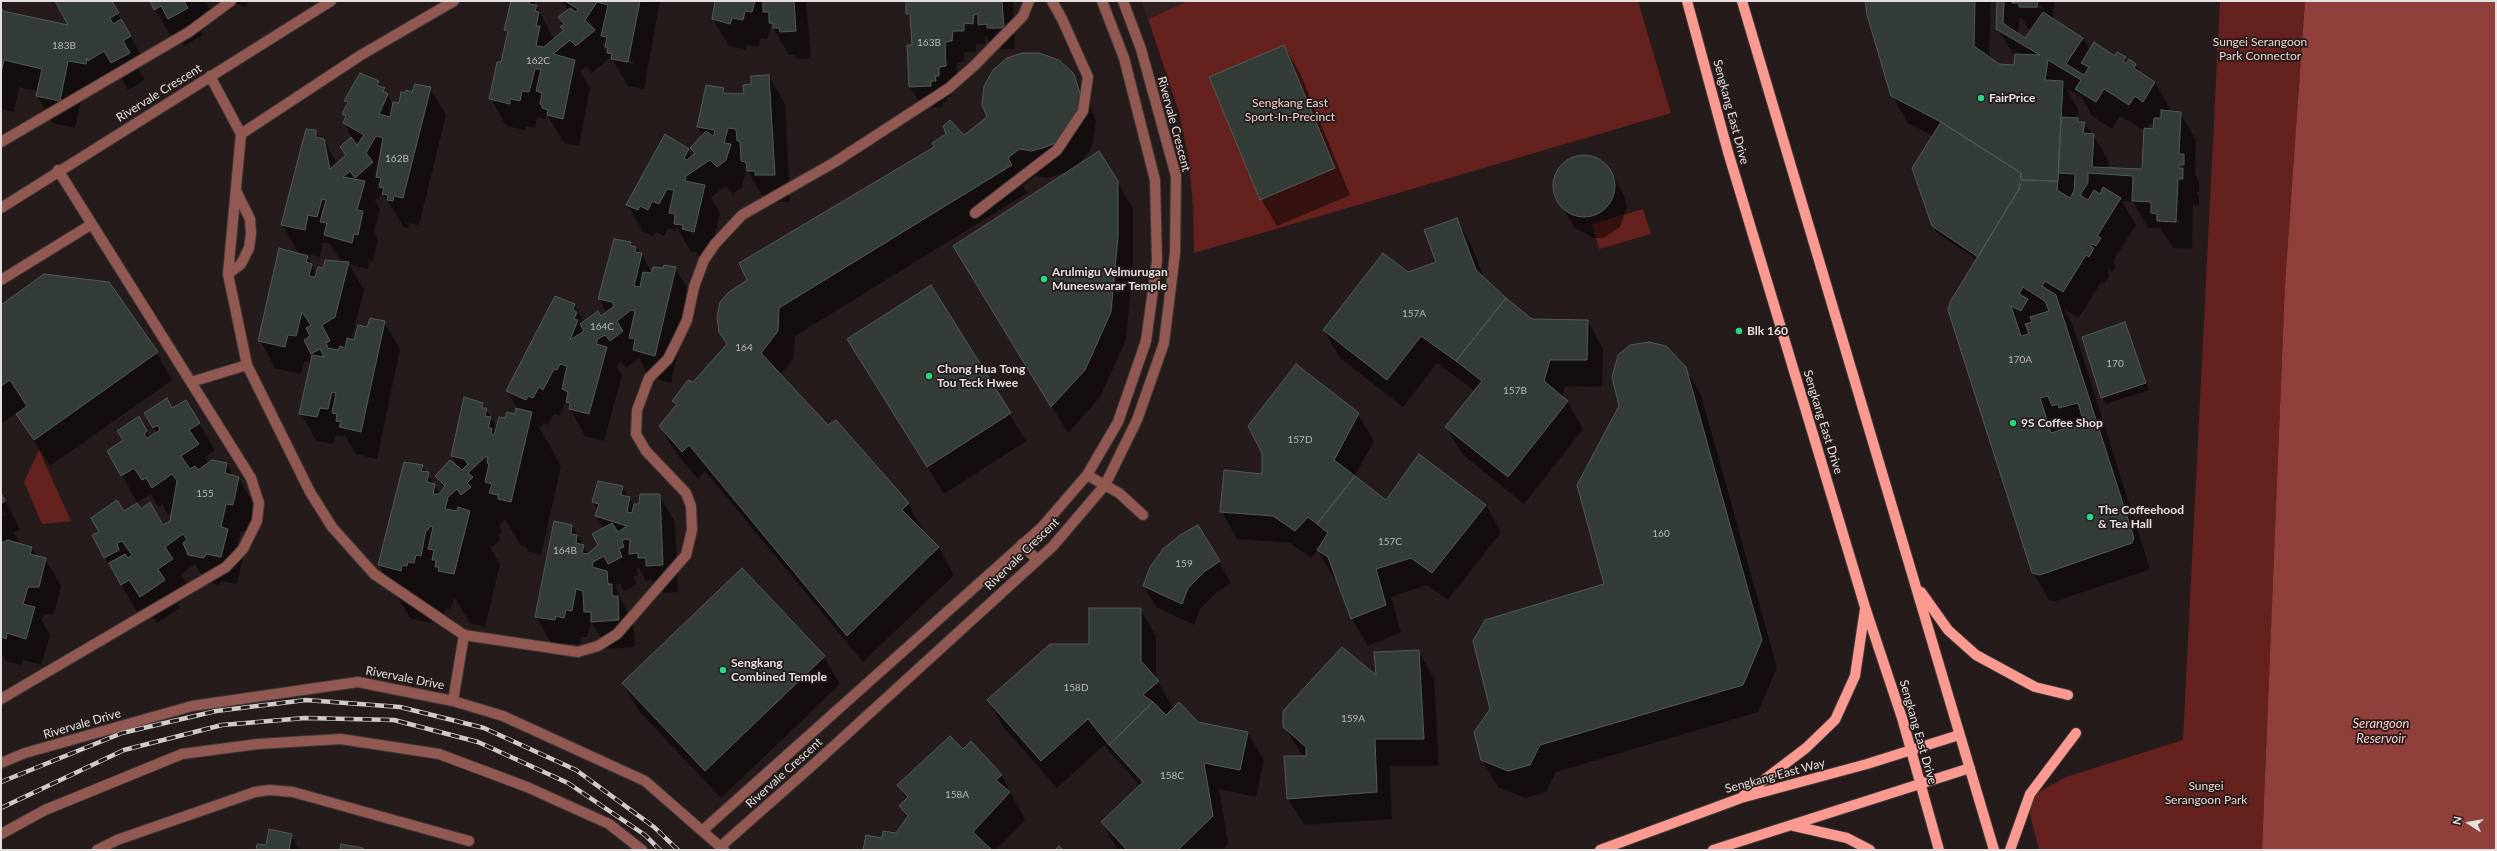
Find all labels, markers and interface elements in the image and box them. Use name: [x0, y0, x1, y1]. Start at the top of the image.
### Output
park label: Sungei Serangoon Park Connector: [2213, 35, 2307, 63]
house number: 163B: [917, 37, 941, 49]
house number: 183B: [52, 40, 76, 52]
house number: 162C: [526, 55, 550, 67]
street label: Sengkang East Drive: [1710, 58, 1752, 166]
street label: Rivervale Crescent: [114, 61, 204, 125]
street label: Rivervale Crescent: [1154, 75, 1194, 173]
place label: FairPrice: [1989, 91, 2035, 105]
marker: FairPrice: [1976, 93, 1986, 103]
park label: Sengkang East Sport-In-Precinct: [1245, 96, 1335, 124]
house number: 162B: [385, 153, 409, 165]
place label: Arulmigu Velmurugan Muneeswarar Temple: [1052, 265, 1168, 293]
marker: Arulmigu Velmurugan Muneeswarar Temple: [1039, 274, 1049, 284]
house number: 157A: [1402, 308, 1426, 320]
house number: 164C: [590, 321, 614, 333]
place label: Blk 160: [1747, 324, 1788, 338]
marker: Blk 160: [1734, 326, 1744, 336]
house number: 164: [735, 342, 753, 354]
house number: 170A: [2008, 354, 2032, 366]
house number: 170: [2106, 358, 2124, 370]
place label: Chong Hua Tong Tou Teck Hwee: [937, 362, 1025, 390]
street label: Sengkang East Drive: [1800, 368, 1846, 476]
marker: Chong Hua Tong Tou Teck Hwee: [924, 371, 934, 381]
house number: 157B: [1503, 385, 1527, 397]
place label: 9S Coffee Shop: [2021, 416, 2103, 430]
marker: 9S Coffee Shop: [2008, 418, 2018, 428]
house number: 157D: [1287, 434, 1313, 446]
house number: 155: [196, 488, 214, 500]
place label: The Coffeehood & Tea Hall: [2098, 503, 2184, 531]
marker: The Coffeehood & Tea Hall: [2085, 512, 2095, 522]
street label: Rivervale Crescent: [982, 515, 1062, 593]
house number: 160: [1652, 528, 1670, 540]
house number: 157C: [1378, 536, 1402, 548]
house number: 164B: [553, 545, 577, 557]
house number: 159: [1175, 558, 1193, 570]
place label: Sengkang Combined Temple: [731, 656, 827, 684]
street label: Rivervale Drive: [364, 663, 446, 693]
marker: Sengkang Combined Temple: [718, 665, 728, 675]
street label: Sengkang East Drive: [1896, 678, 1940, 786]
house number: 158D: [1063, 682, 1089, 694]
street label: Rivervale Drive: [42, 706, 122, 742]
house number: 159A: [1341, 713, 1365, 725]
water label: Serangoon Reservoir: [2353, 716, 2409, 747]
street label: Rivervale Crescent: [743, 735, 825, 811]
street label: Sengkang East Way: [1723, 756, 1827, 796]
house number: 158C: [1160, 770, 1184, 782]
park label: Sungei Serangoon Park: [2165, 779, 2247, 807]
house number: 158A: [945, 789, 969, 801]
north arrow: [2449, 803, 2489, 843]
text: N: [2450, 815, 2464, 826]

